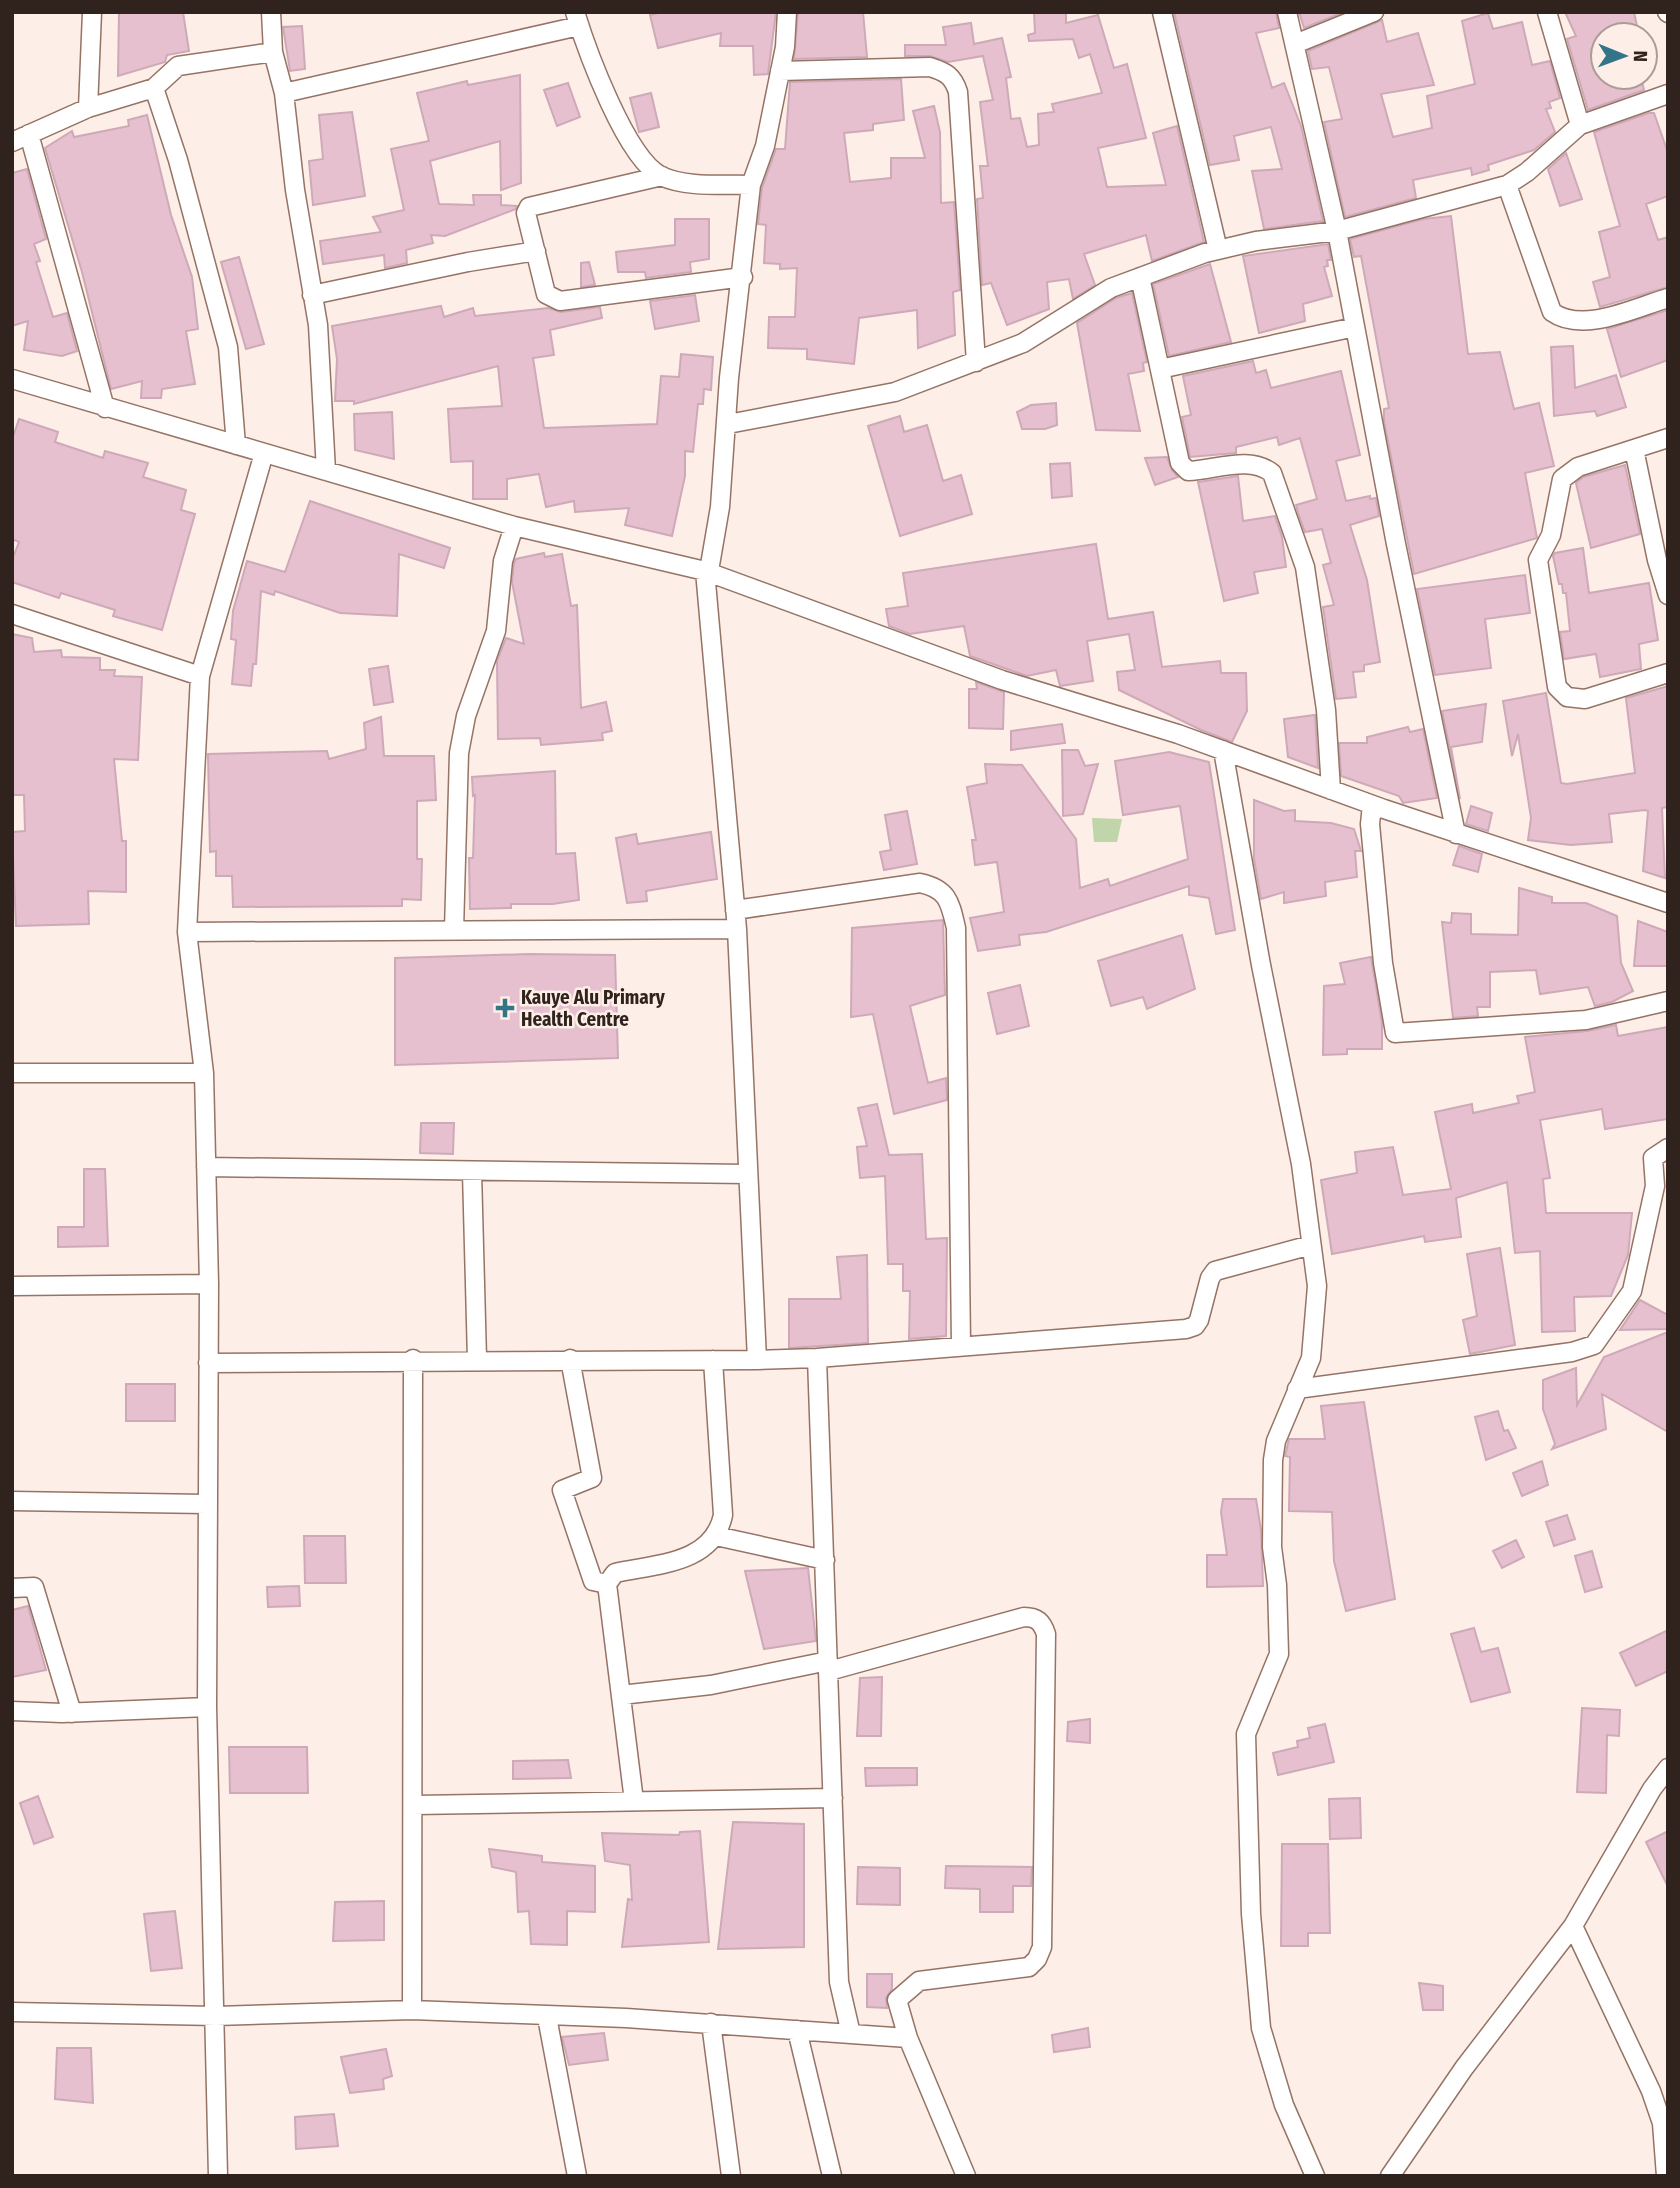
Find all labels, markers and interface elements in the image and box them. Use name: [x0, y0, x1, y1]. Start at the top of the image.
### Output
north arrow: [1589, 21, 1659, 91]
text: N: [1629, 50, 1652, 62]
place label: Kauye Alu Primary Health Centre: [521, 986, 666, 1031]
marker: Kauye Alu Primary Health Centre: [495, 998, 515, 1018]

